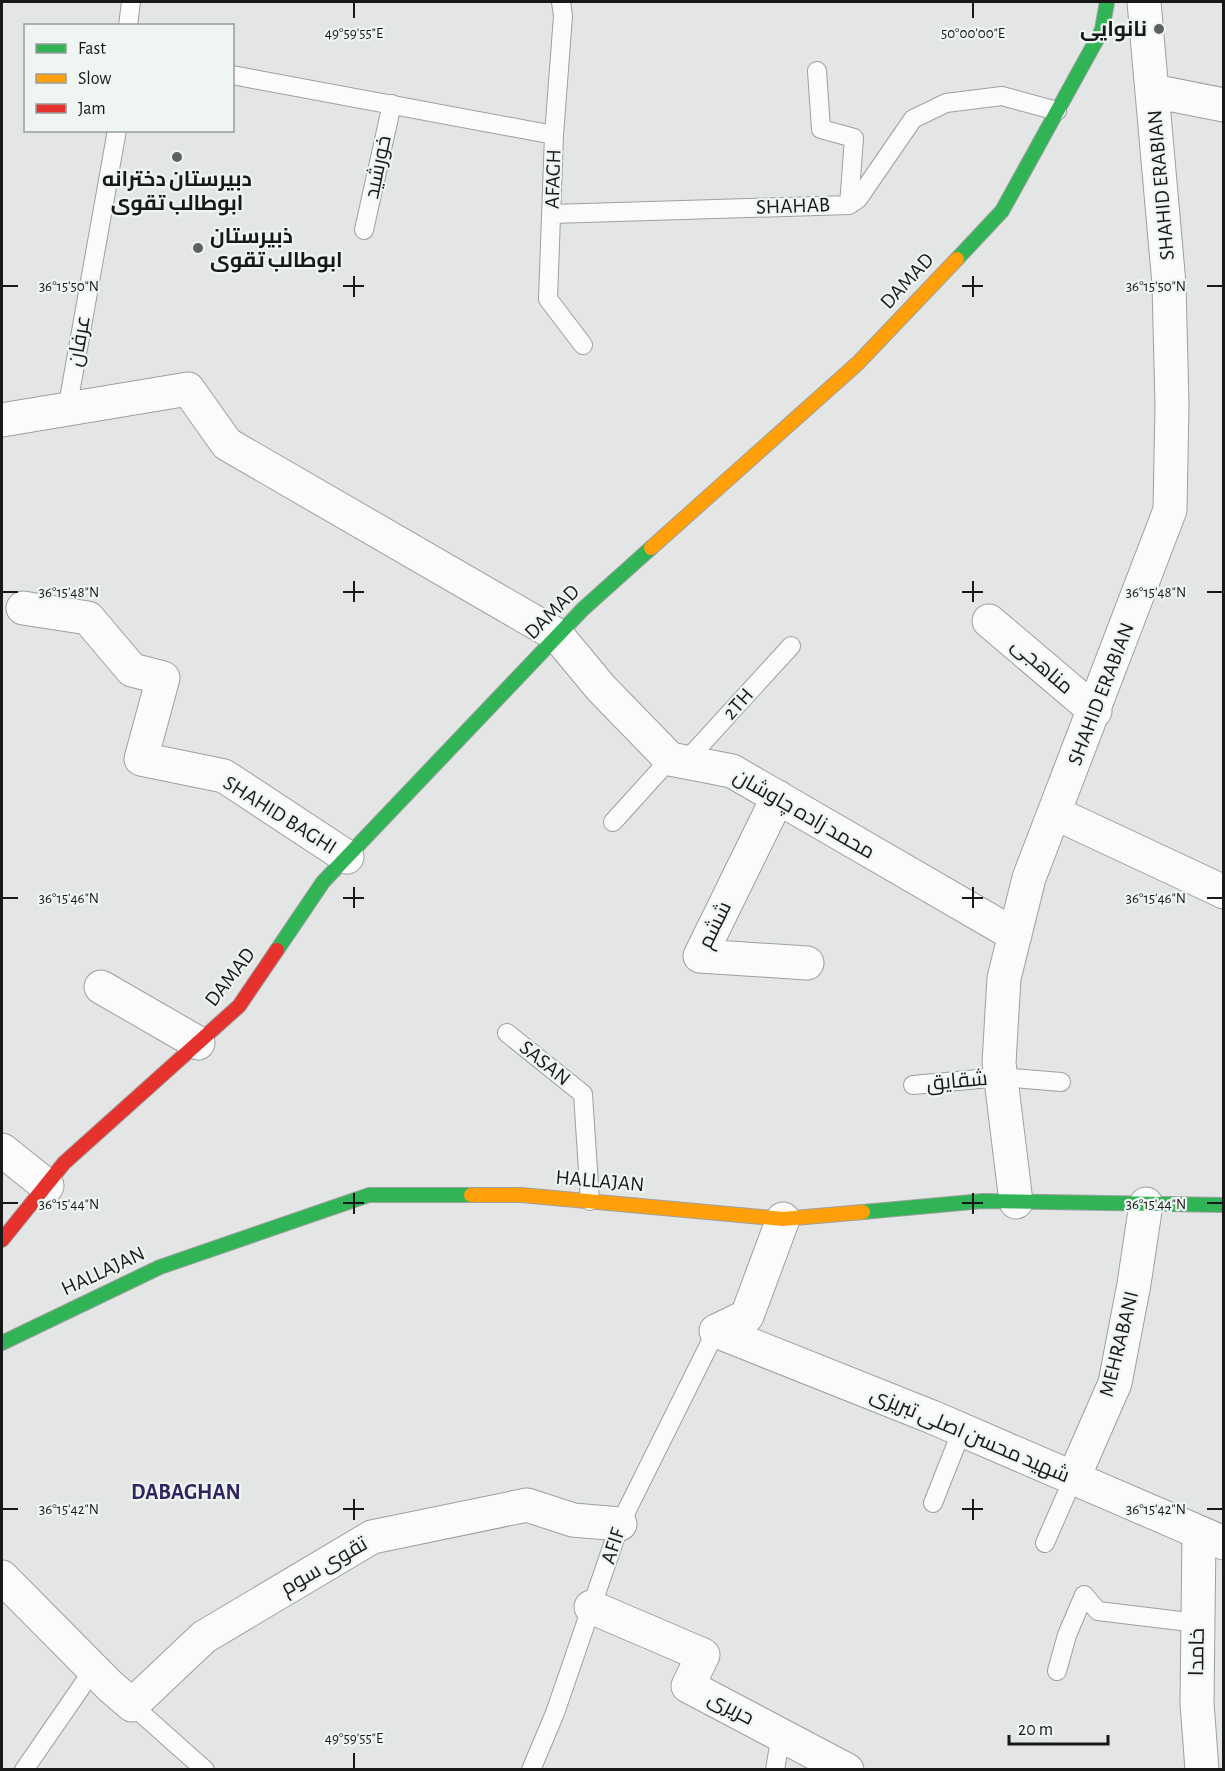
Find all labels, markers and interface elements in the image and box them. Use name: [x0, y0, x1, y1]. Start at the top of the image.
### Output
place label: نانوایی: [1080, 19, 1147, 42]
marker: نانوایی: [1152, 22, 1166, 36]
legend: [24, 24, 234, 132]
text: 49°59'55"E: [325, 26, 383, 41]
text: 50°00'00"E: [941, 26, 1005, 41]
text: Fast: [78, 40, 106, 58]
text: Slow: [78, 70, 111, 88]
text: Jam: [78, 100, 106, 118]
street label: SHAHID ERABIAN: [1144, 109, 1178, 261]
street label: خورشید: [361, 133, 396, 201]
street label: AFAGH: [541, 149, 565, 209]
marker: دبیرستان دخترانه ابوطالب تقوی: [170, 150, 184, 164]
place label: دبیرستان دخترانه ابوطالب تقوی: [102, 169, 252, 216]
street label: SHAHAB: [756, 194, 830, 218]
place label: ذبیرستان ابوطالب تقوی: [210, 226, 343, 273]
marker: ذبیرستان ابوطالب تقوی: [191, 241, 205, 255]
street label: DAMAD: [876, 249, 938, 313]
text: 36°15'50"N: [39, 279, 99, 294]
text: 36°15'50"N: [1126, 279, 1186, 294]
street label: عرفان: [64, 314, 96, 369]
street label: DAMAD: [521, 581, 583, 643]
text: 36°15'48"N: [39, 585, 99, 600]
text: 36°15'48"N: [1126, 585, 1186, 600]
street label: SHAHID ERABIAN: [1064, 620, 1138, 768]
street label: مناهجی: [1006, 634, 1077, 700]
street label: 2TH: [719, 684, 757, 724]
street label: محمد زاده چاوشان: [728, 765, 878, 865]
street label: SHAHID BAGHI: [220, 772, 340, 858]
text: 36°15'46"N: [39, 891, 99, 906]
text: 36°15'46"N: [1126, 891, 1186, 906]
street label: ششم: [695, 898, 738, 953]
street label: DAMAD: [201, 944, 259, 1010]
street label: SASAN: [516, 1036, 574, 1090]
street label: شقایق: [926, 1068, 989, 1096]
street label: HALLAJAN: [555, 1167, 645, 1195]
text: 36°15'44"N: [39, 1197, 99, 1212]
text: 36°15'44"N: [1126, 1197, 1186, 1212]
street label: HALLAJAN: [58, 1243, 148, 1299]
street label: MEHRABANI: [1096, 1289, 1142, 1399]
street label: شهید محسن اصلی تبریزی: [867, 1383, 1073, 1488]
district label: DABAGHAN: [131, 1481, 241, 1503]
text: 36°15'42"N: [39, 1502, 99, 1517]
text: 36°15'42"N: [1126, 1502, 1186, 1517]
street label: AFIF: [597, 1525, 629, 1566]
street label: تقوی سوم: [277, 1533, 373, 1602]
street label: خامدا: [1186, 1628, 1208, 1676]
street label: حریری: [704, 1687, 757, 1730]
scale bar: [1009, 1708, 1108, 1746]
text: 20 m: [1018, 1721, 1053, 1739]
text: 49°59'55"E: [325, 1731, 383, 1746]

